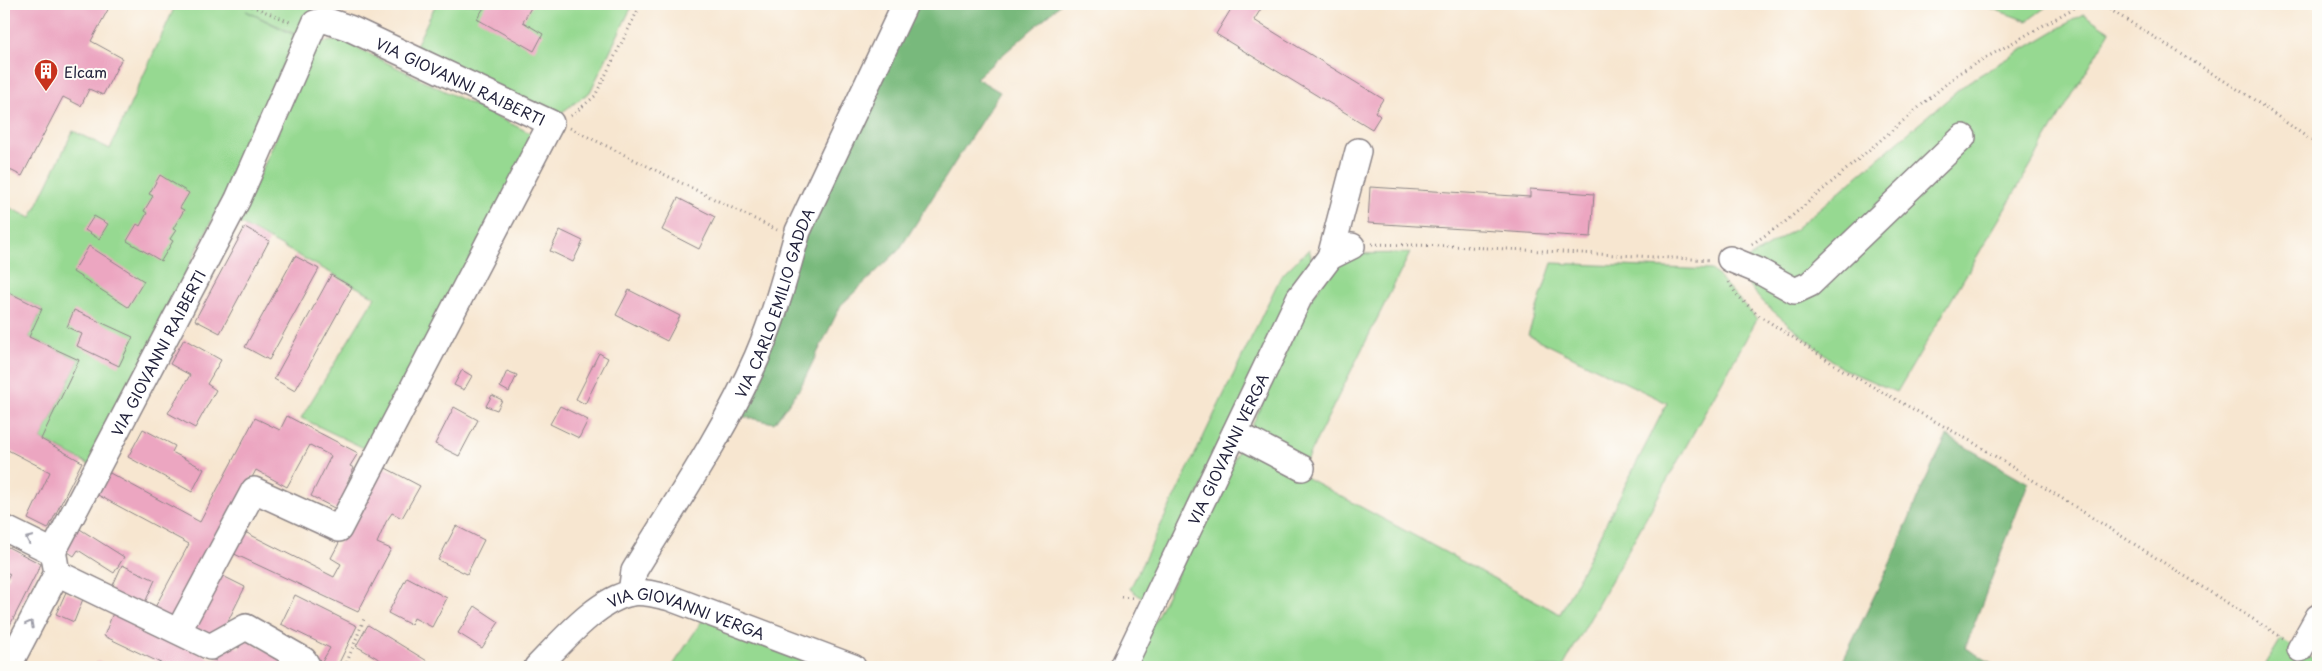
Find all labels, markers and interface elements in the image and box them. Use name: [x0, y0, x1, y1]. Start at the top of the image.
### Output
street label: VIA GIOVANNI RAIBERTI: [372, 31, 549, 130]
building icon: Elcam: [33, 58, 59, 92]
place label: Elcam: [64, 60, 107, 83]
street label: VIA CARLO EMILIO GADDA: [728, 204, 819, 402]
street label: VIA GIOVANNI RAIBERTI: [104, 266, 211, 440]
street label: VIA GIOVANNI VERGA: [1181, 369, 1273, 528]
one-way arrow: [25, 535, 34, 545]
street label: VIA GIOVANNI VERGA: [603, 581, 769, 644]
one-way arrow: [24, 620, 34, 629]

